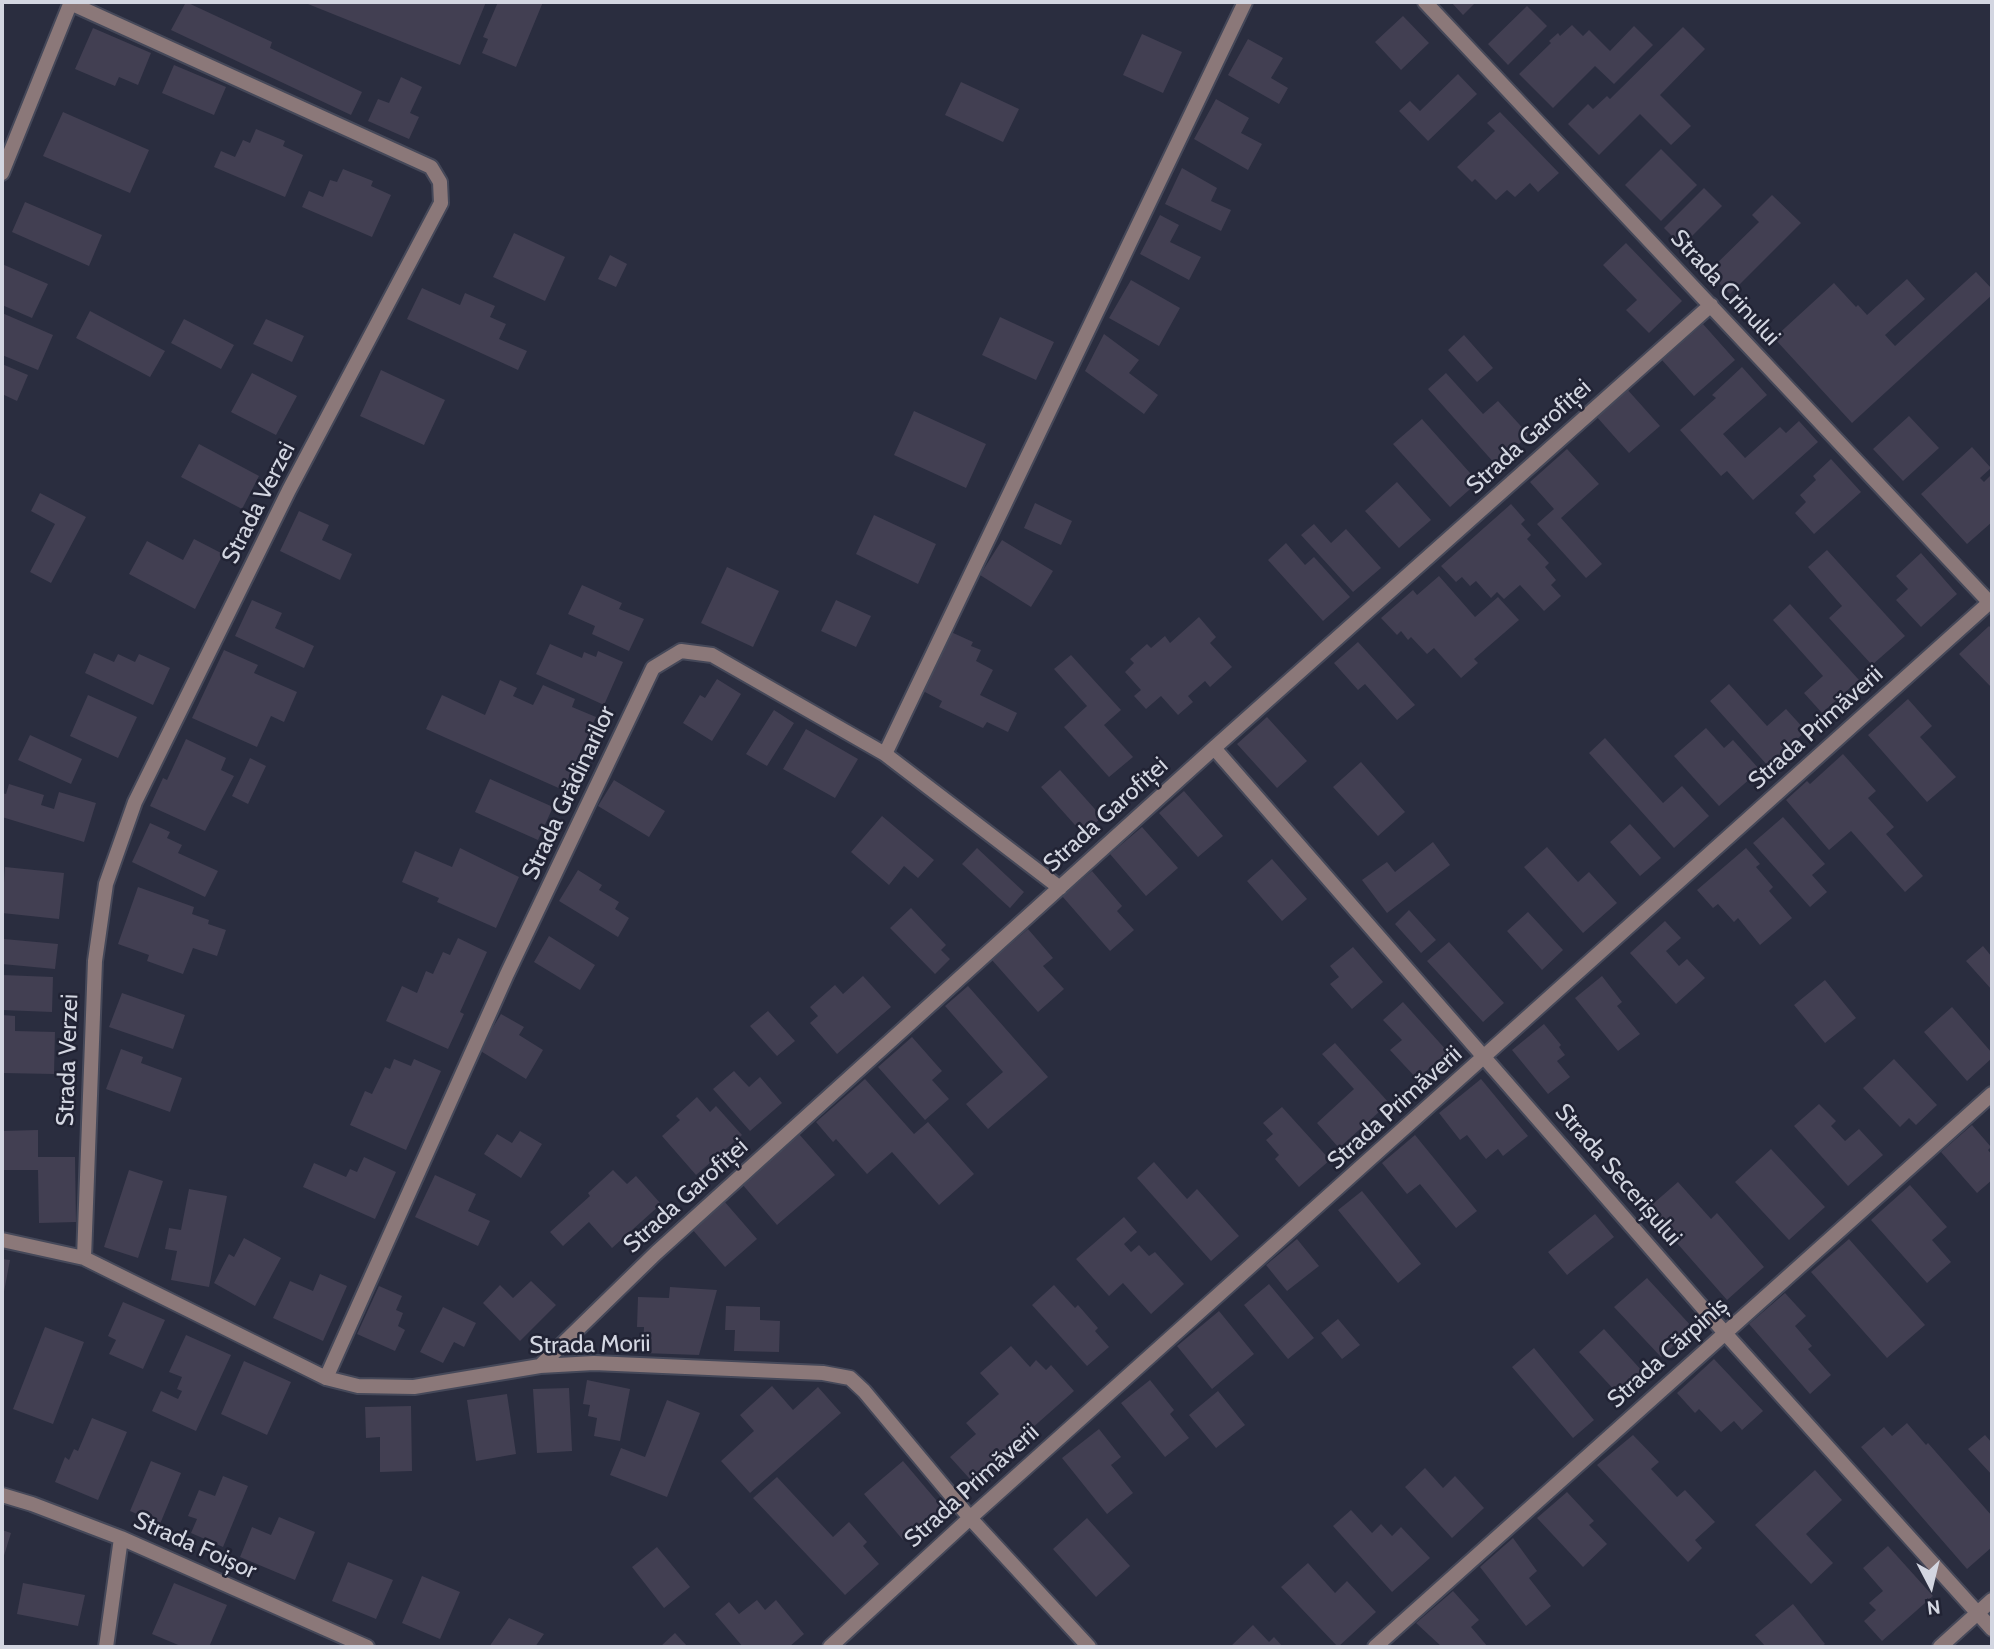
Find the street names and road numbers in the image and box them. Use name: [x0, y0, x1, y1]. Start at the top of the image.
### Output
street label: Strada Crinului: [1664, 224, 1786, 352]
street label: Strada Garofiței: [1461, 374, 1597, 500]
street label: Strada Verzei: [216, 437, 302, 569]
street label: Strada Primăverii: [1743, 660, 1889, 796]
street label: Strada Grădinarilor: [516, 702, 622, 884]
street label: Strada Garofiței: [1038, 752, 1174, 878]
street label: Strada Verzei: [51, 993, 85, 1127]
street label: Strada Primăverii: [1322, 1040, 1468, 1176]
street label: Strada Secerișului: [1548, 1098, 1688, 1252]
street label: Strada Garofiței: [618, 1133, 754, 1259]
street label: Strada Cărpiniș: [1602, 1292, 1734, 1414]
street label: Strada Morii: [529, 1330, 651, 1360]
street label: Strada Primăverii: [899, 1418, 1045, 1554]
street label: Strada Foișor: [129, 1506, 261, 1586]

